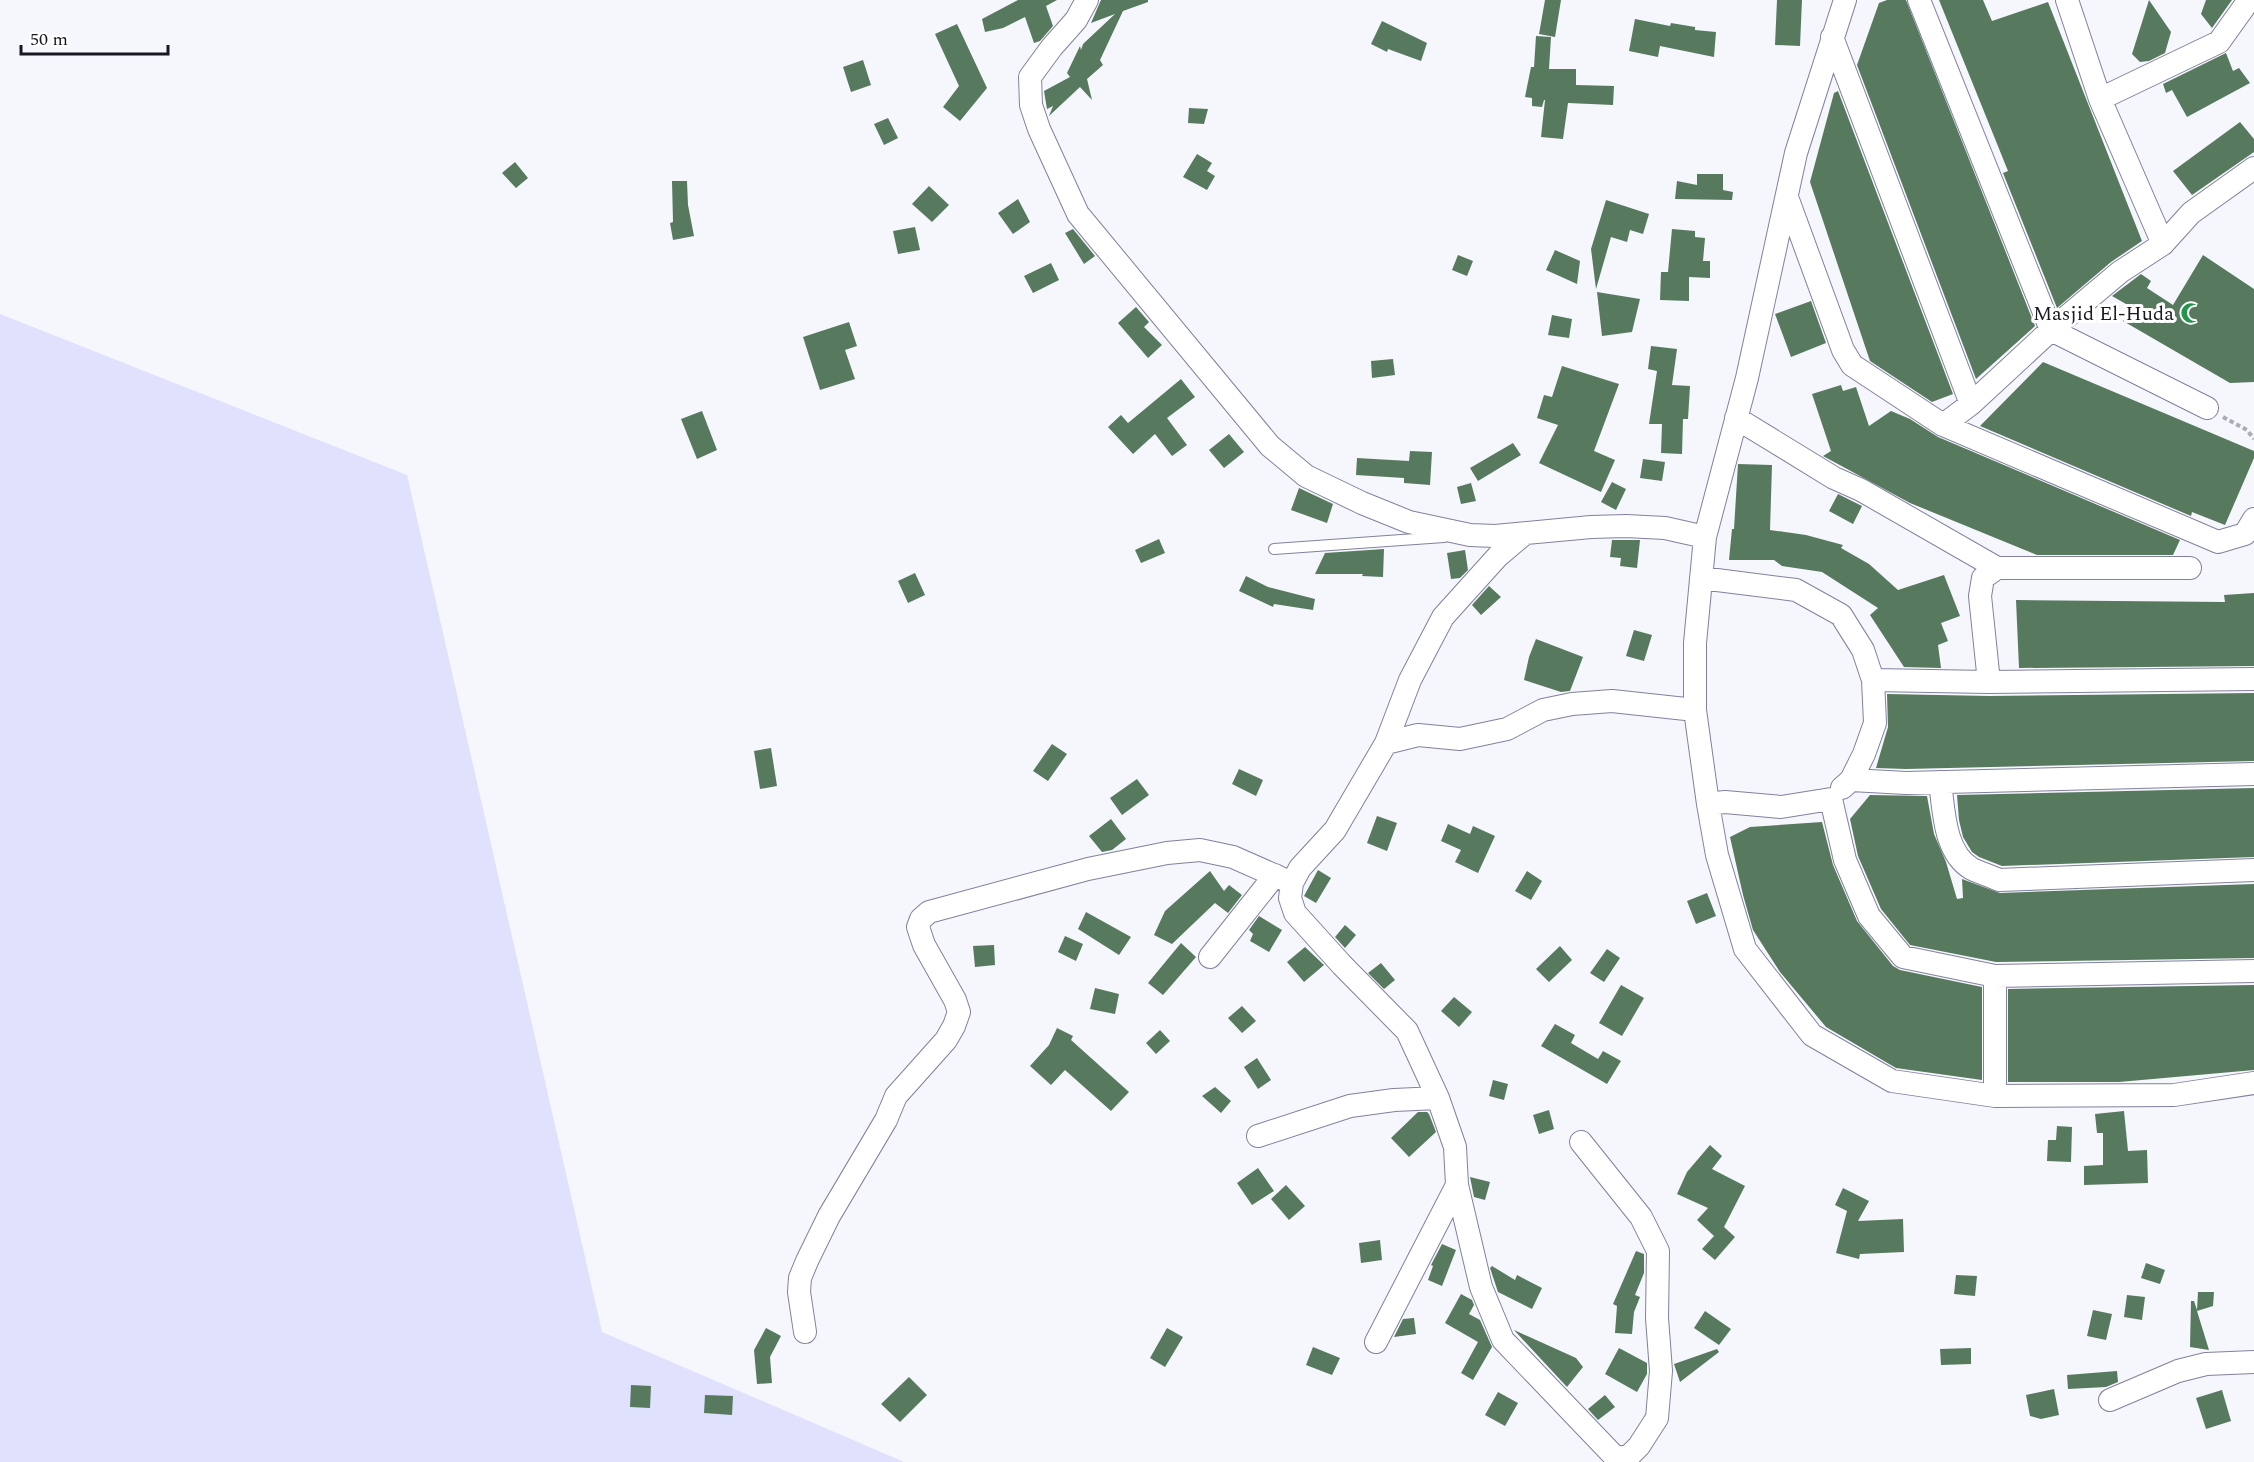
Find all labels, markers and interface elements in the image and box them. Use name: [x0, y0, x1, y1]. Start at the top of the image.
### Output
scale bar: [21, 18, 168, 56]
text: 50 m: [30, 26, 68, 53]
place label: Masjid El-Huda: [2033, 299, 2174, 329]
mosque icon: Masjid El-Huda: [2179, 301, 2203, 325]

